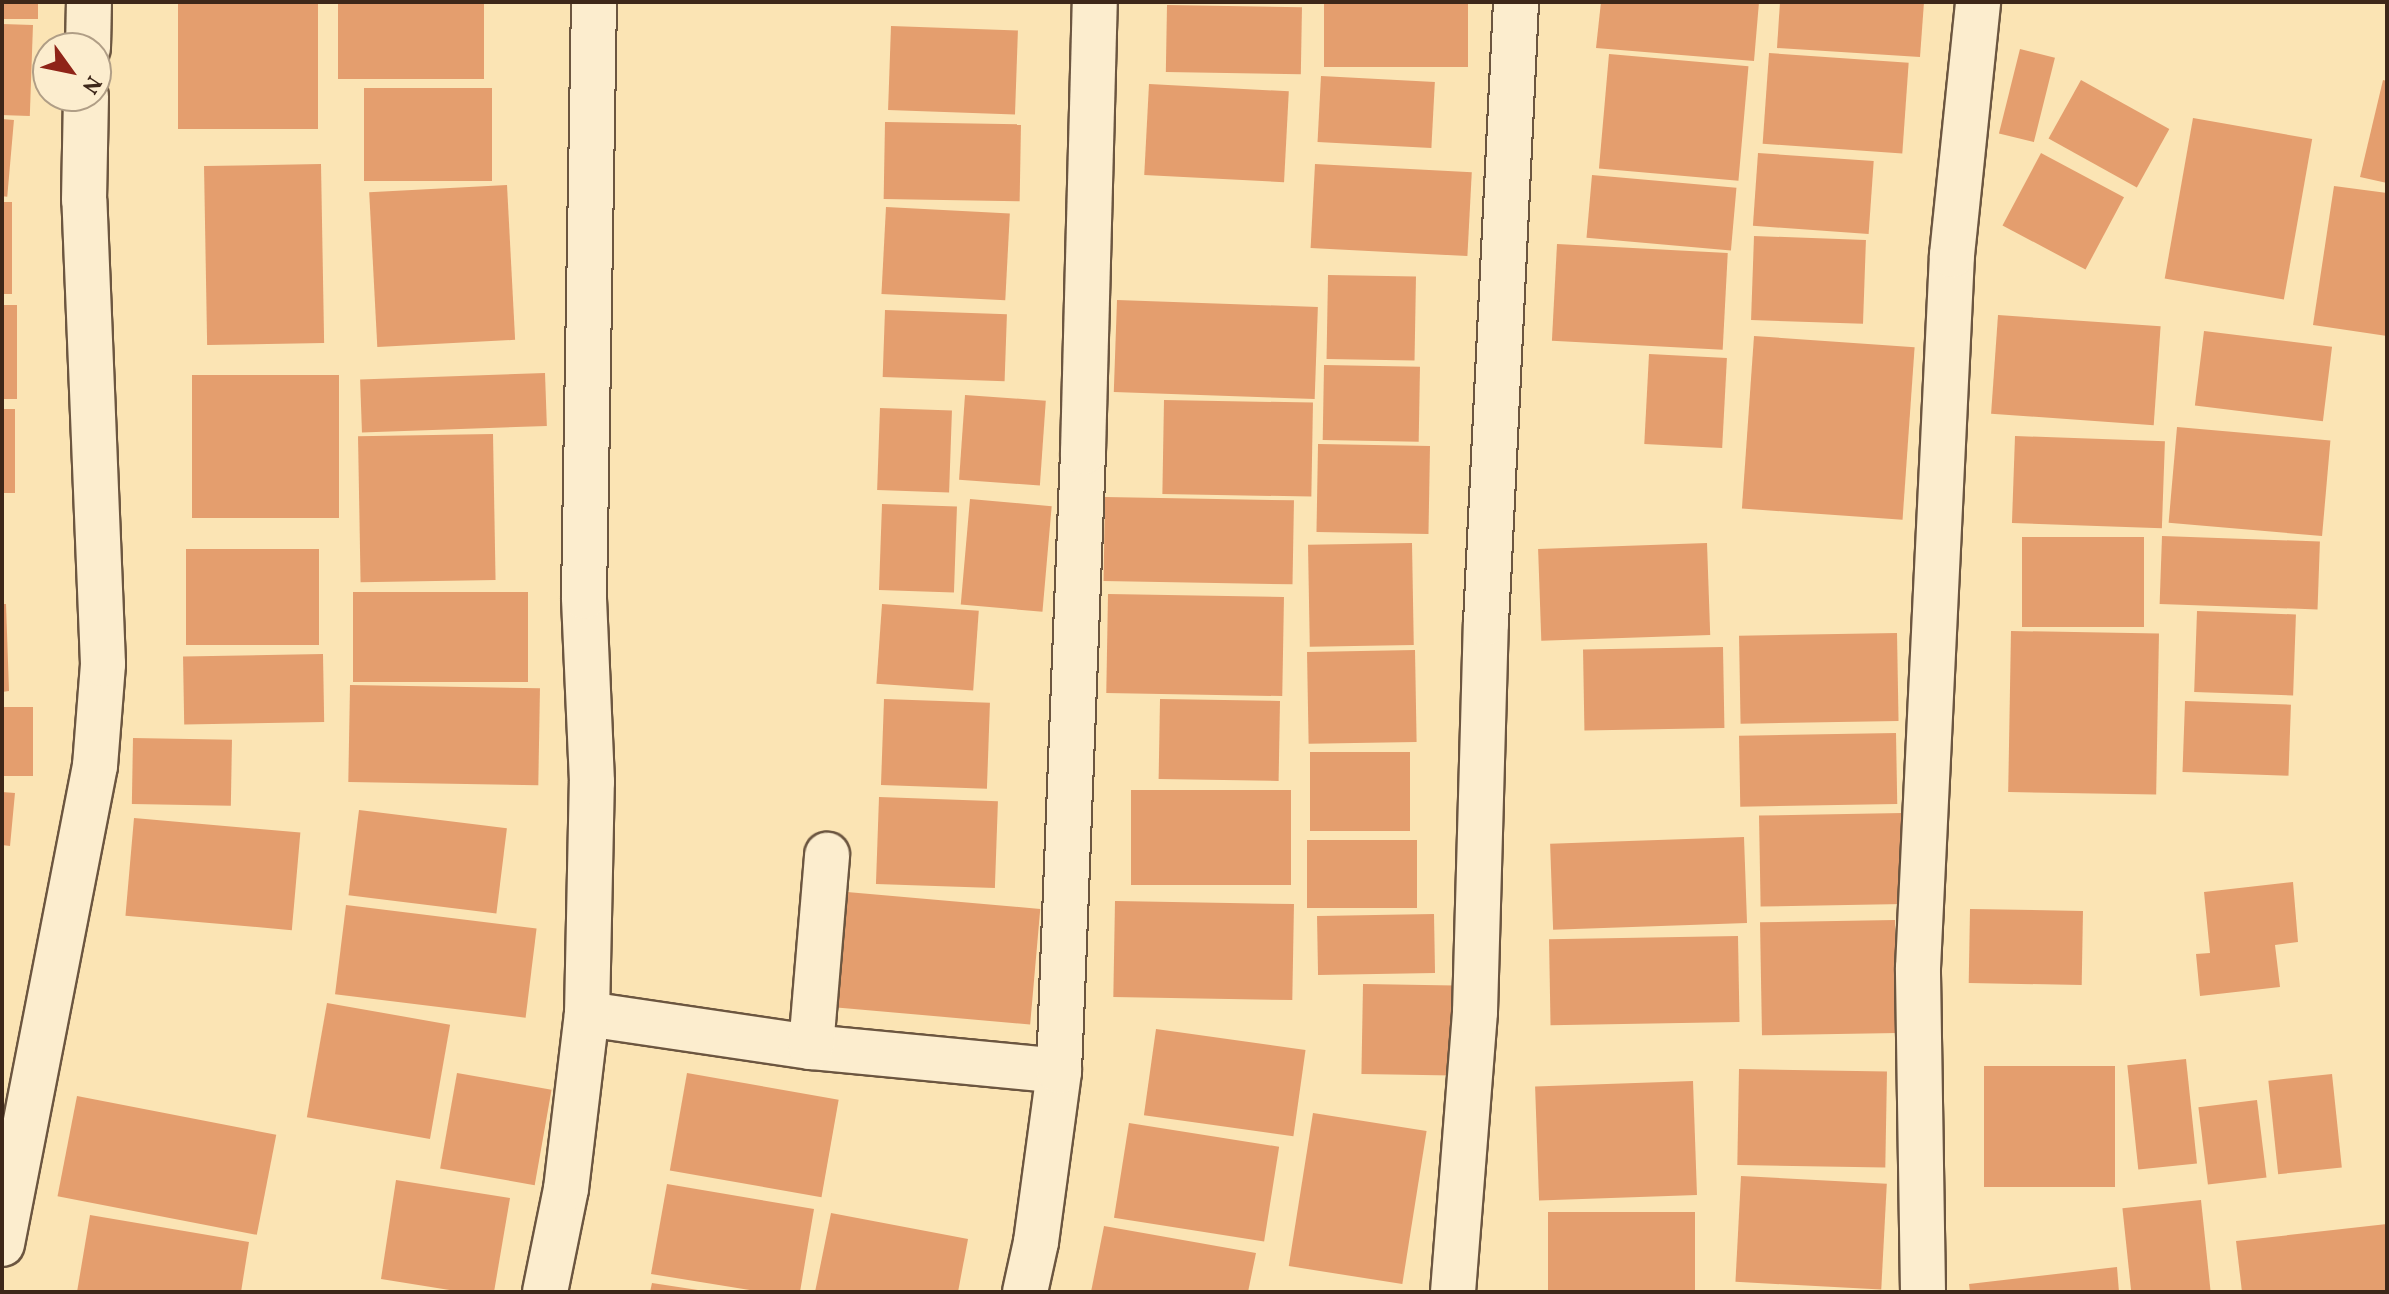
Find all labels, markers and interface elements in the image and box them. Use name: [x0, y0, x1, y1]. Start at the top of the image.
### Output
north arrow: [32, 32, 112, 112]
text: N: [74, 69, 108, 99]

